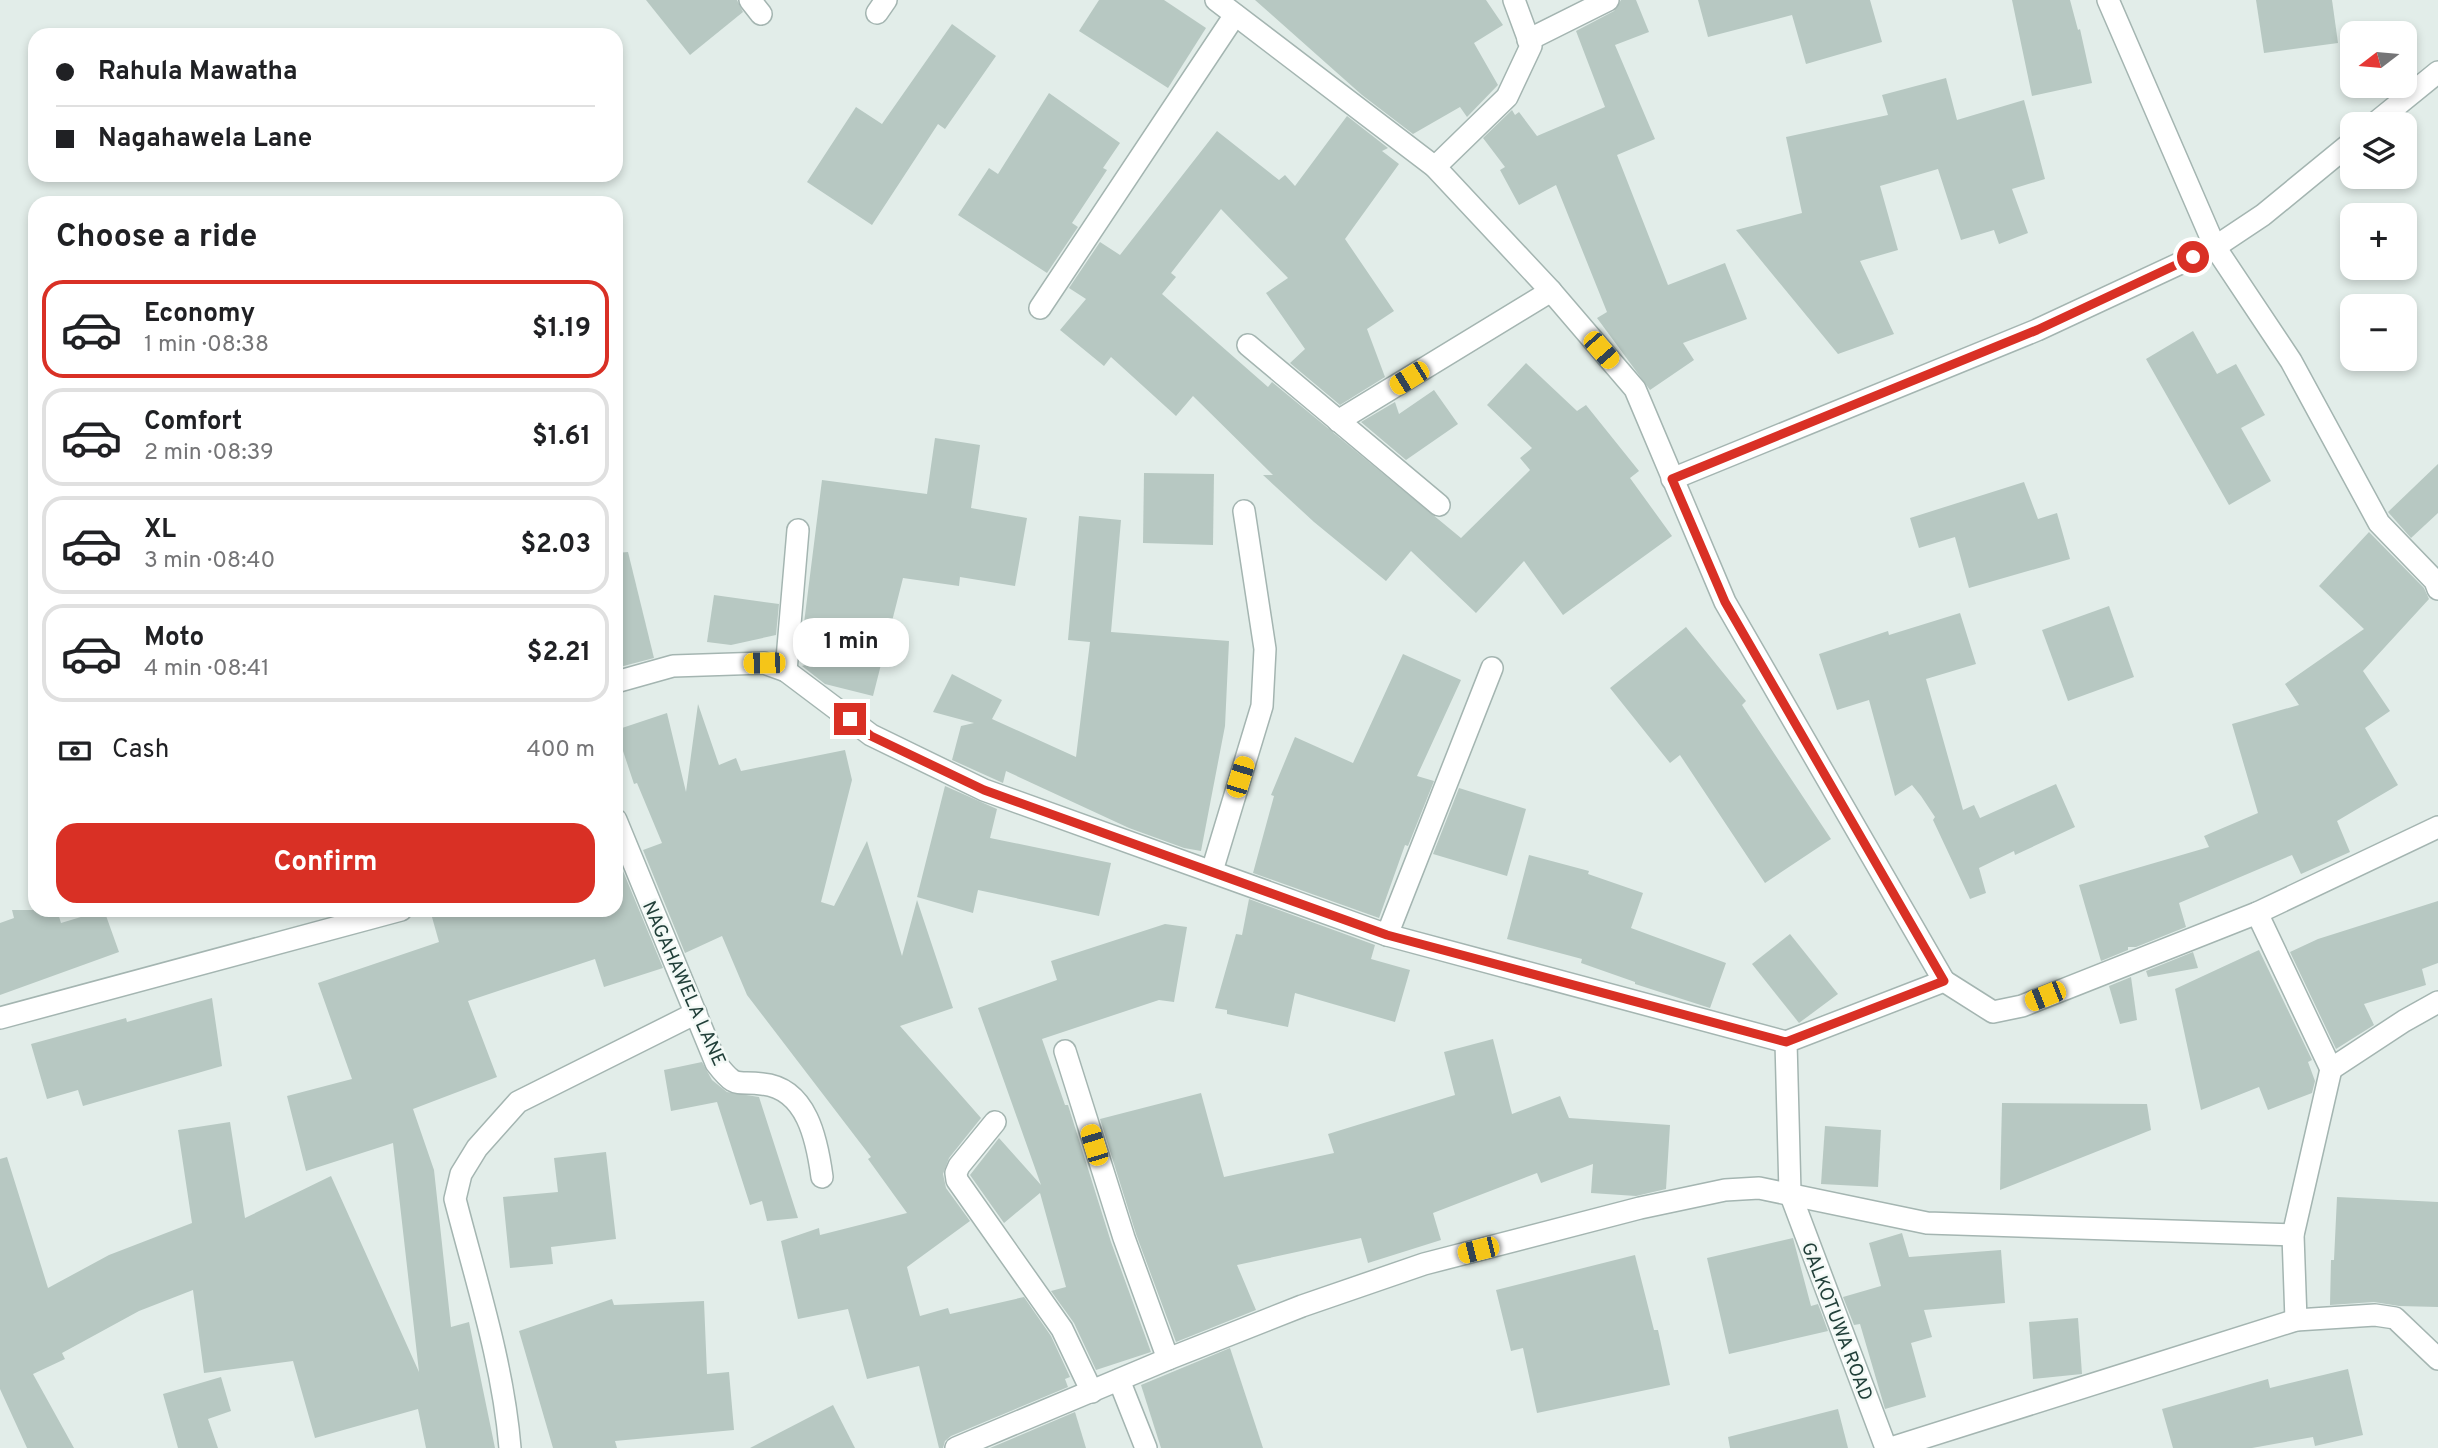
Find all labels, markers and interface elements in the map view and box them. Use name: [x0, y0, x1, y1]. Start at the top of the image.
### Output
north arrow: [2340, 21, 2417, 98]
map controls: [2340, 21, 2417, 371]
text: Rahula Mawatha: [98, 56, 297, 89]
button: layers: [2340, 112, 2417, 189]
text: Nagahawela Lane: [98, 123, 312, 156]
button: +: [2340, 203, 2417, 280]
text: Choose a ride: [56, 218, 257, 258]
route start: [2177, 241, 2209, 273]
button: −: [2340, 294, 2417, 371]
icon: car: [60, 298, 123, 361]
text: Economy: [144, 298, 255, 331]
text: $1.19: [532, 313, 591, 346]
car: [1580, 327, 1623, 373]
text: 1 min · 08:38: [144, 331, 269, 360]
car: [1386, 358, 1433, 398]
icon: car: [60, 406, 123, 469]
text: Comfort: [144, 406, 242, 439]
text: $1.61: [532, 421, 591, 454]
text: 2 min · 08:39: [144, 439, 274, 468]
icon: car: [60, 514, 123, 577]
text: XL: [144, 514, 176, 547]
text: $2.03: [520, 529, 591, 562]
text: 3 min · 08:40: [144, 547, 275, 576]
callout: 1 min: [792, 618, 908, 666]
icon: car: [60, 622, 123, 685]
text: Moto: [144, 622, 204, 655]
text: 1 min: [823, 628, 879, 657]
text: $2.21: [527, 637, 591, 670]
car: [743, 652, 786, 674]
text: 4 min · 08:41: [144, 655, 270, 684]
route end: [834, 703, 866, 735]
icon: cash: [56, 732, 94, 770]
text: Cash: [112, 734, 169, 767]
text: 400 m: [526, 736, 595, 765]
car: [1224, 754, 1257, 800]
button: Confirm: [56, 823, 595, 903]
street label: NAGAHAWELA LANE: [636, 898, 730, 1070]
car: [2022, 978, 2069, 1014]
car: [1078, 1122, 1111, 1168]
car: [1456, 1235, 1501, 1265]
street label: GALKOTUWA ROAD: [1795, 1239, 1877, 1404]

